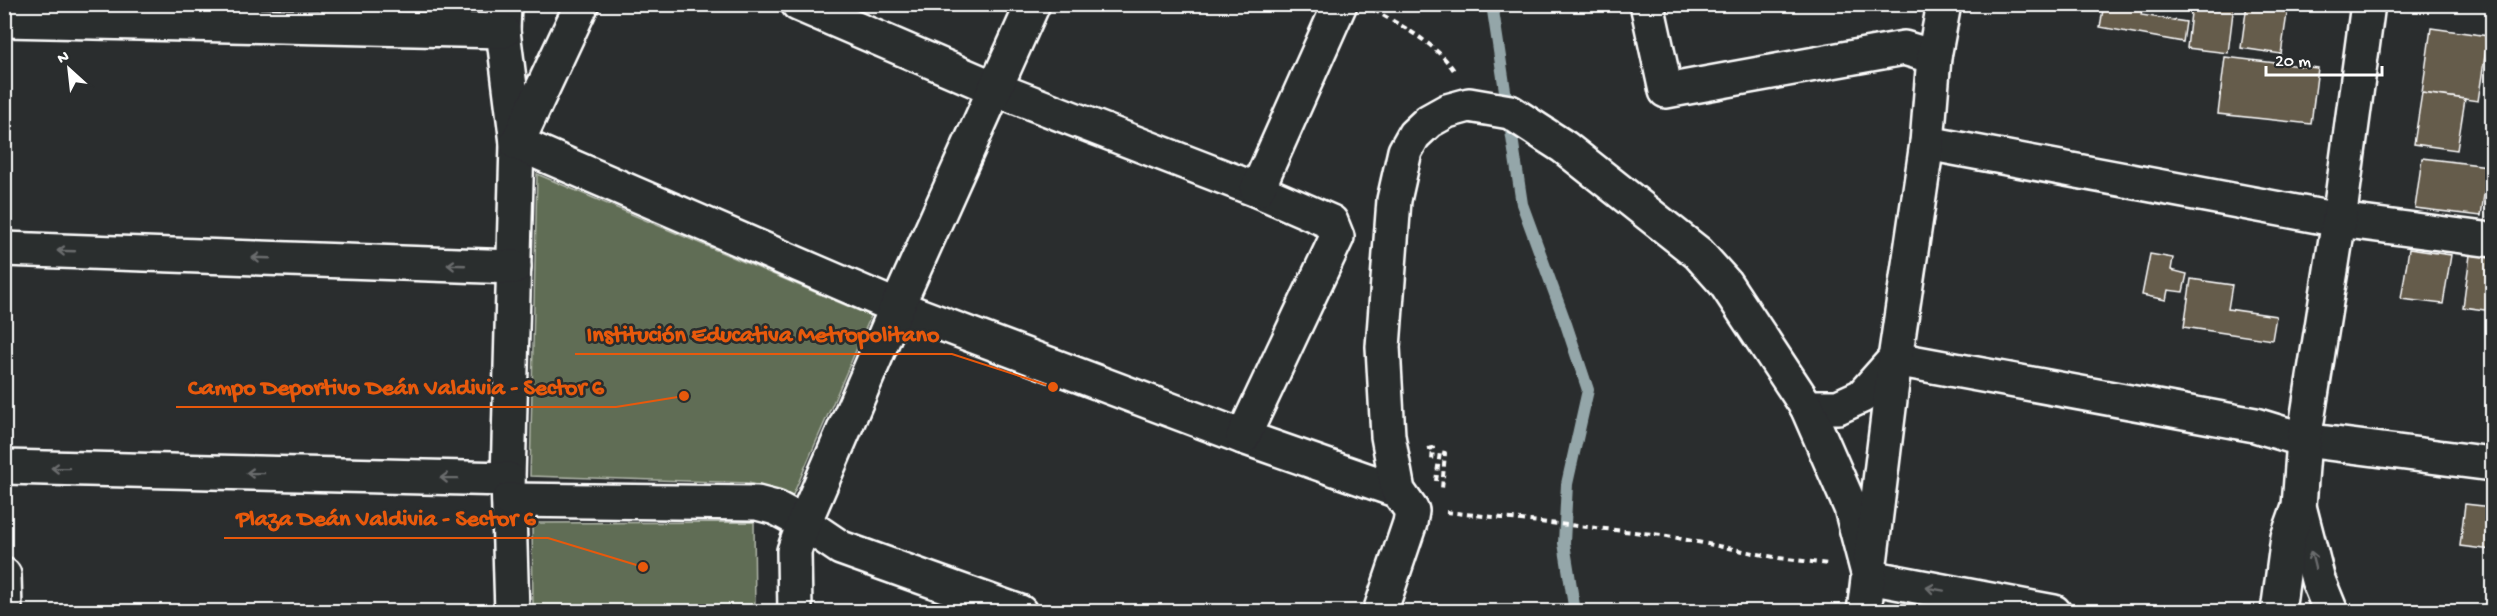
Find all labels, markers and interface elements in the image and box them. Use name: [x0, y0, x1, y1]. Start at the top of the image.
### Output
north arrow: [39, 39, 99, 99]
scale bar: [2266, 39, 2382, 77]
text: N: [55, 48, 73, 70]
text: 20 m: [2275, 52, 2311, 73]
one-way arrow: [57, 245, 76, 256]
one-way arrow: [251, 252, 271, 263]
one-way arrow: [446, 259, 466, 270]
callout: Institución Educativa Metropolitano: [575, 312, 952, 354]
text: Institución Educativa Metropolitano: [587, 322, 940, 351]
callout: Campo Deportivo Deán Valdivia - Sector 6: [176, 365, 616, 407]
text: Campo Deportivo Deán Valdivia - Sector 6: [188, 375, 605, 404]
one-way arrow: [50, 463, 70, 474]
one-way arrow: [245, 467, 265, 479]
one-way arrow: [440, 472, 460, 483]
callout: Plaza Deán Valdivia - Sector 6: [224, 496, 548, 538]
text: Plaza Deán Valdivia - Sector 6: [234, 506, 537, 535]
one-way arrow: [2306, 551, 2318, 570]
one-way arrow: [1926, 583, 1945, 594]

